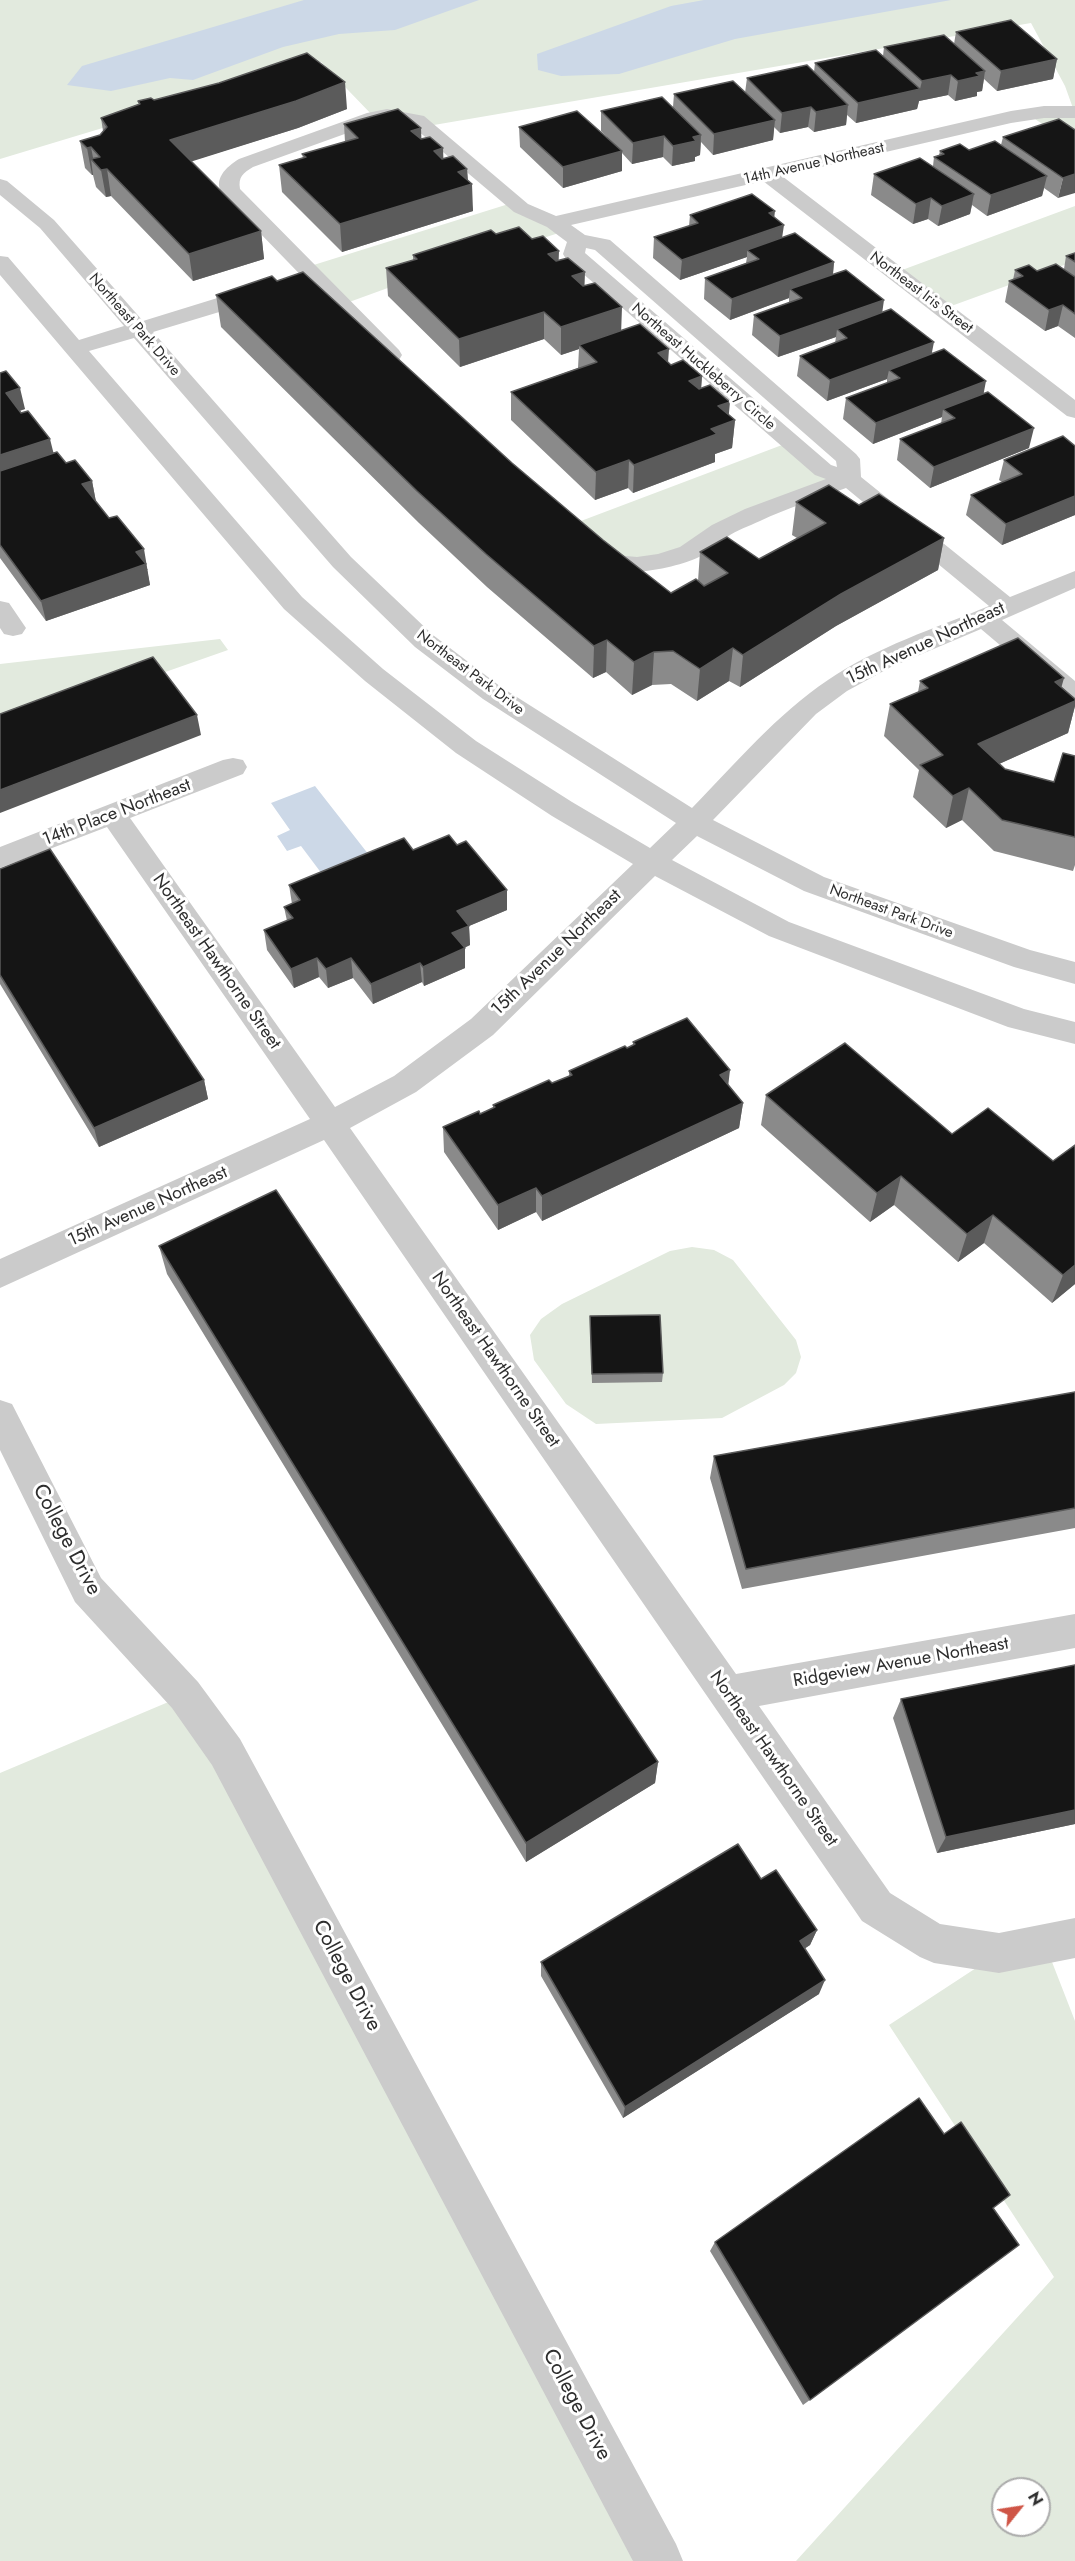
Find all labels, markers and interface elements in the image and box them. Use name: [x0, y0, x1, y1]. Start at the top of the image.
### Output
street label: 14th Avenue Northeast: [742, 139, 886, 189]
street label: Northeast Iris Street: [866, 248, 976, 338]
street label: Northeast Park Drive: [85, 270, 183, 380]
street label: Northeast Huckleberry Circle: [627, 300, 779, 434]
street label: 15th Avenue Northeast: [843, 598, 1009, 690]
street label: Northeast Park Drive: [413, 627, 527, 719]
street label: 14th Place Northeast: [40, 775, 194, 851]
street label: Northeast Hawthorne Street: [147, 870, 285, 1054]
street label: Northeast Park Drive: [827, 881, 955, 943]
street label: 15th Avenue Northeast: [488, 885, 626, 1021]
street label: 15th Avenue Northeast: [65, 1162, 231, 1252]
street label: Northeast Hawthorne Street: [426, 1268, 564, 1452]
street label: College Drive: [26, 1480, 106, 1600]
street label: Ridgeview Avenue Northeast: [792, 1633, 1010, 1693]
street label: Northeast Hawthorne Street: [704, 1667, 842, 1851]
street label: College Drive: [306, 1916, 386, 2036]
street label: College Drive: [536, 2345, 616, 2465]
north arrow: [991, 2477, 1051, 2537]
text: N: [1022, 2487, 1048, 2510]

